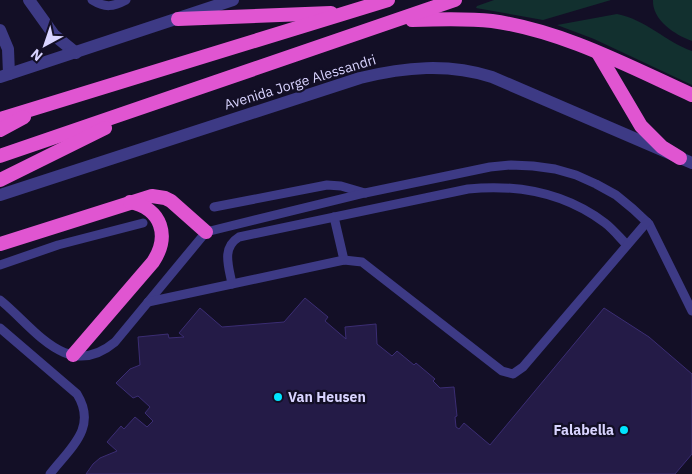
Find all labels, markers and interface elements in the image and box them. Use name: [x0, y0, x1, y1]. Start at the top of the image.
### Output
north arrow: [20, 20, 70, 70]
text: N: [27, 45, 46, 65]
street label: Avenida Jorge Alessandri: [222, 50, 378, 114]
place label: Van Heusen: [288, 388, 366, 406]
marker: Van Heusen: [272, 391, 284, 403]
place label: Falabella: [553, 421, 614, 439]
marker: Falabella: [618, 424, 630, 436]

